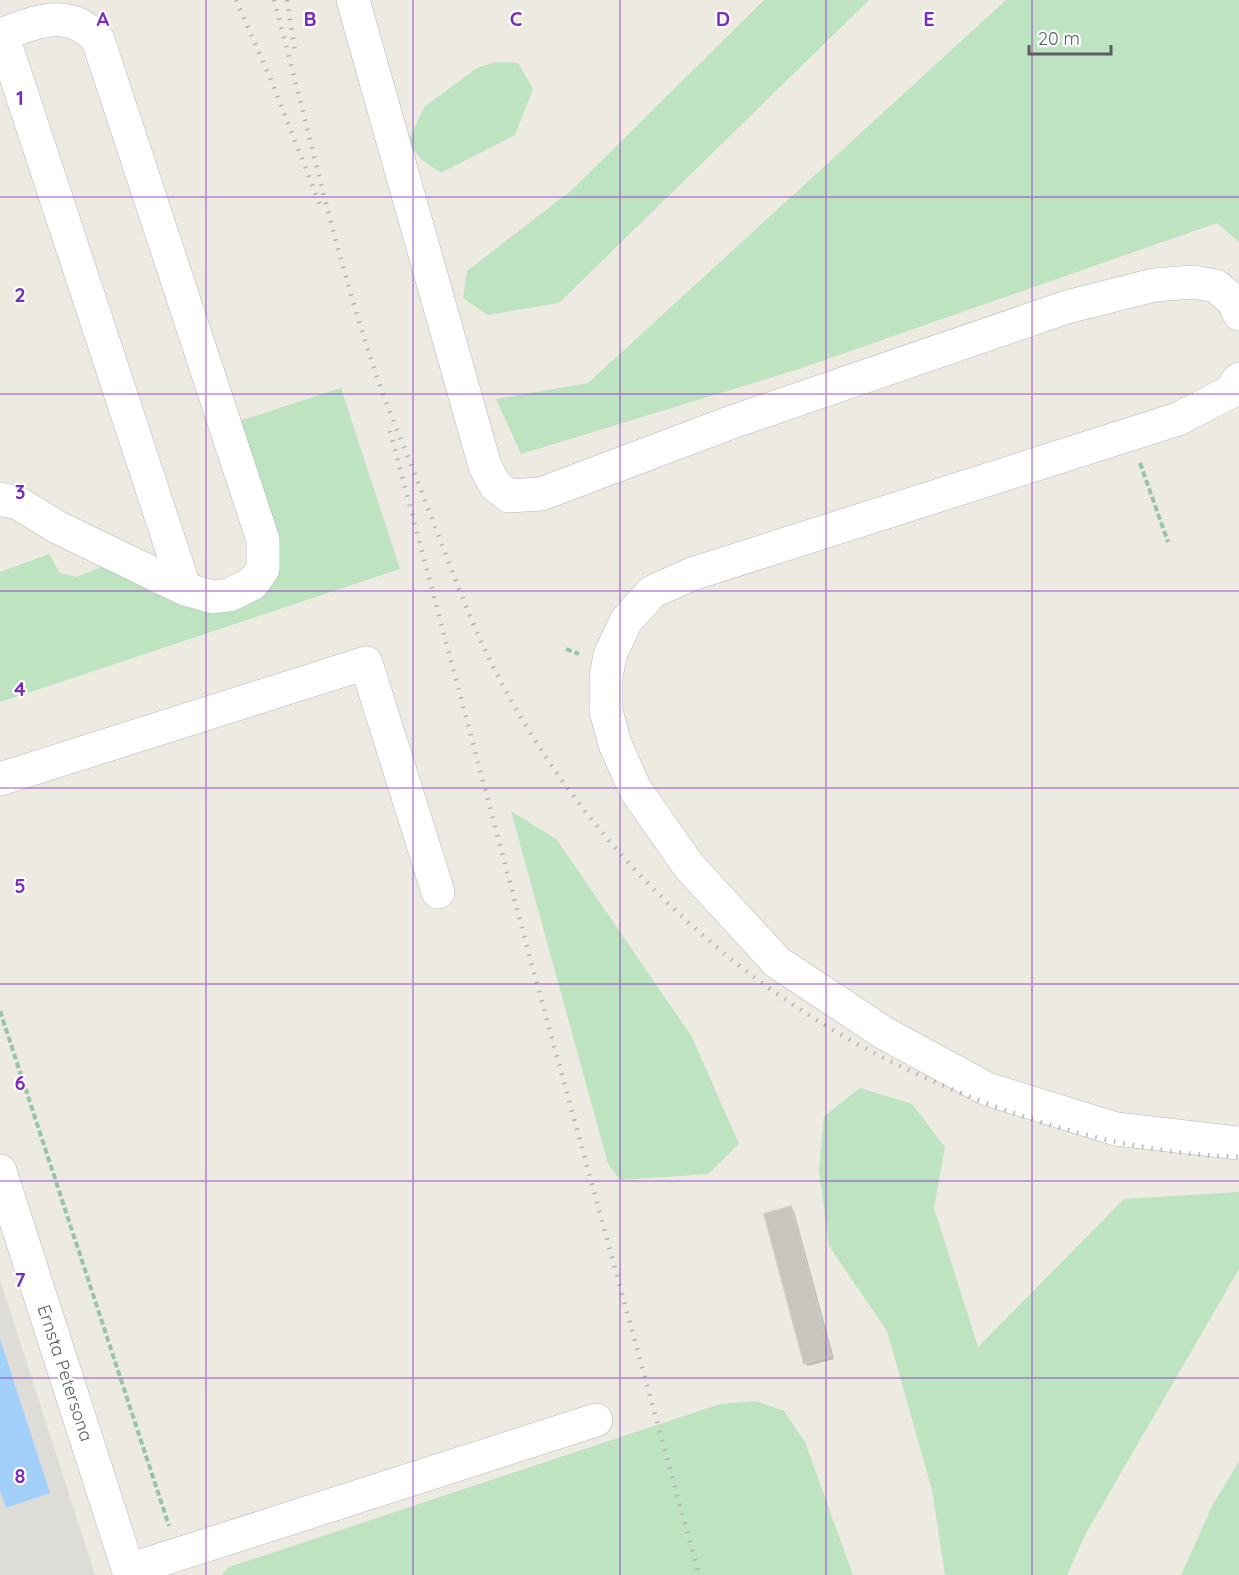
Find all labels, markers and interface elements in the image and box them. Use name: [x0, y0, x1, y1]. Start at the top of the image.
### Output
text: A: [97, 6, 110, 31]
text: B: [303, 6, 317, 31]
text: C: [510, 6, 523, 31]
text: D: [716, 6, 730, 31]
text: E: [923, 6, 935, 31]
scale bar: [1029, 18, 1112, 56]
text: 20 m: [1038, 27, 1080, 50]
text: 1: [16, 85, 24, 110]
text: 2: [14, 282, 26, 307]
text: 3: [15, 479, 25, 504]
text: 4: [14, 676, 26, 701]
text: 5: [14, 873, 26, 898]
text: 6: [14, 1070, 26, 1095]
text: 7: [15, 1267, 26, 1292]
street label: Ernsta Petersona: [33, 1302, 98, 1444]
text: 8: [15, 1463, 26, 1488]

